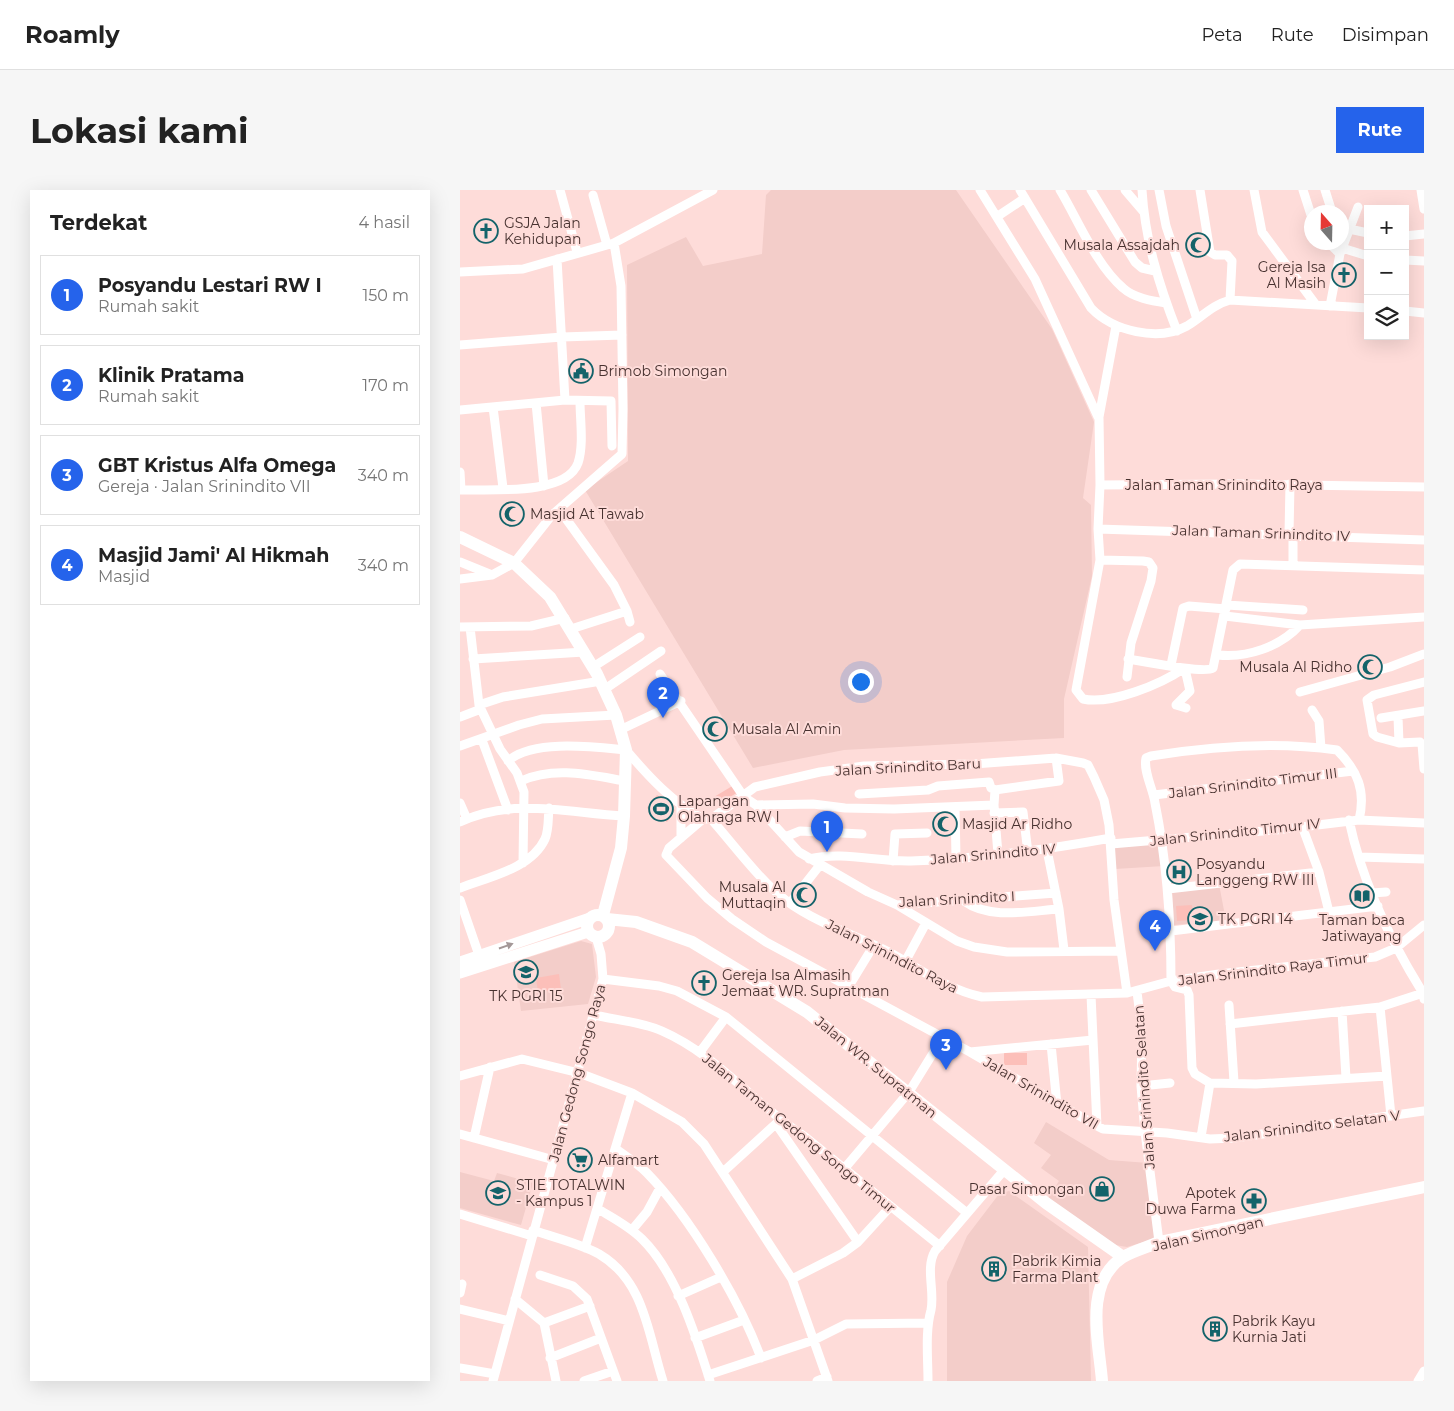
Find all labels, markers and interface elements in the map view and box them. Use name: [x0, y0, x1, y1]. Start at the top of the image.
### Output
text: Roamly: [25, 20, 120, 49]
text: Peta: [1202, 24, 1243, 46]
text: Rute: [1271, 24, 1314, 46]
text: Disimpan: [1342, 24, 1429, 46]
button: Rute: [1336, 107, 1424, 153]
text: Lokasi kami: [30, 109, 249, 152]
north arrow: [1304, 205, 1349, 250]
map controls: [1364, 205, 1409, 340]
button: +: [1364, 205, 1409, 250]
text: Terdekat: [50, 210, 147, 235]
text: 4 hasil: [359, 213, 410, 232]
place label: GSJA Jalan Kehidupan: [504, 214, 581, 248]
church icon: GSJA Jalan Kehidupan: [473, 218, 499, 244]
mosque icon: Musala Assajdah: [1185, 232, 1211, 258]
place label: Musala Assajdah: [1063, 236, 1180, 254]
button: −: [1364, 250, 1409, 295]
place label: Gereja Isa Al Masih: [1258, 258, 1326, 292]
church icon: Gereja Isa Al Masih: [1331, 262, 1357, 288]
text: Posyandu Lestari RW I: [98, 274, 322, 297]
text: 1: [64, 286, 70, 305]
text: 150 m: [362, 286, 409, 305]
button: layers: [1364, 295, 1409, 340]
text: Rumah sakit: [98, 297, 199, 316]
public building icon: Brimob Simongan: [568, 358, 594, 384]
place label: Brimob Simongan: [598, 362, 727, 380]
text: Klinik Pratama: [98, 364, 244, 387]
text: 2: [62, 376, 72, 395]
text: 170 m: [362, 376, 409, 395]
text: Rumah sakit: [98, 387, 199, 406]
text: GBT Kristus Alfa Omega: [98, 454, 336, 477]
text: 3: [62, 466, 72, 485]
text: 340 m: [358, 466, 409, 485]
street label: Jalan Taman Srinindito Raya: [1124, 476, 1323, 494]
text: Gereja · Jalan Srinindito VII: [98, 477, 311, 496]
mosque icon: Masjid At Tawab: [499, 501, 525, 527]
place label: Masjid At Tawab: [530, 505, 644, 523]
street label: Jalan Taman Srinindito IV: [1171, 521, 1350, 545]
text: Masjid Jami' Al Hikmah: [98, 544, 329, 567]
text: 4: [61, 556, 73, 575]
text: 340 m: [358, 556, 409, 575]
text: Masjid: [98, 567, 150, 586]
mosque icon: Musala Al Ridho: [1357, 654, 1383, 680]
place label: Musala Al Ridho: [1239, 658, 1352, 676]
your location: [848, 669, 874, 695]
pin: 2: [647, 677, 679, 718]
mosque icon: Musala Al Amin: [702, 716, 728, 742]
place label: Musala Al Amin: [732, 720, 841, 738]
street label: Jalan Srinindito Baru: [834, 754, 981, 780]
street label: Jalan Srinindito Timur III: [1167, 764, 1338, 802]
place label: Lapangan Olahraga RW I: [678, 792, 780, 826]
sports icon: Lapangan Olahraga RW I: [648, 796, 674, 822]
pin: 1: [811, 811, 843, 852]
mosque icon: Masjid Ar Ridho: [932, 811, 958, 837]
street label: Jalan Srinindito Timur IV: [1148, 814, 1321, 850]
place label: Masjid Ar Ridho: [962, 815, 1072, 833]
street label: Jalan Srinindito IV: [929, 840, 1057, 869]
place label: Posyandu Langgeng RW III: [1196, 855, 1314, 889]
hospital icon: Posyandu Langgeng RW III: [1166, 859, 1192, 885]
place label: Musala Al Muttaqin: [719, 878, 786, 912]
mosque icon: Musala Al Muttaqin: [791, 882, 817, 908]
library icon: Taman baca Jatiwayang: [1349, 883, 1375, 909]
street label: Jalan Srinindito I: [897, 887, 1016, 911]
school or university icon: TK PGRI 14: [1187, 906, 1213, 932]
pin: 4: [1139, 910, 1171, 951]
place label: TK PGRI 14: [1218, 910, 1294, 928]
place label: Taman baca Jatiwayang: [1319, 911, 1405, 945]
street label: Jalan Srinindito Raya: [822, 914, 961, 997]
one-way arrow: [499, 942, 514, 949]
street label: Jalan Srinindito Raya Timur: [1176, 948, 1369, 990]
school or university icon: TK PGRI 15: [513, 959, 539, 985]
place label: Gereja Isa Almasih Jemaat WR. Supratman: [721, 966, 889, 1000]
church icon: Gereja Isa Almasih Jemaat WR. Supratman: [691, 970, 717, 996]
street label: Jalan Gedong Songo Raya: [544, 982, 609, 1165]
place label: TK PGRI 15: [489, 987, 563, 1005]
street label: Jalan Srinindito Selatan: [1129, 1004, 1159, 1171]
street label: Jalan WR. Supratman: [811, 1012, 941, 1122]
pin: 3: [930, 1029, 962, 1070]
street label: Jalan Taman Gedong Songo Timur: [698, 1049, 900, 1217]
street label: Jalan Srinindito VII: [979, 1052, 1102, 1133]
street label: Jalan Srinindito Selatan V: [1222, 1106, 1401, 1146]
supermarket icon: Alfamart: [567, 1147, 593, 1173]
place label: Alfamart: [598, 1151, 660, 1169]
place label: STIE TOTALWIN - Kampus 1: [516, 1176, 625, 1210]
shop icon: Pasar Simongan: [1089, 1176, 1115, 1202]
school or university icon: STIE TOTALWIN - Kampus 1: [485, 1180, 511, 1206]
place label: Pasar Simongan: [969, 1180, 1084, 1198]
place label: Apotek Duwa Farma: [1146, 1184, 1237, 1218]
pharmacy icon: Apotek Duwa Farma: [1241, 1188, 1267, 1214]
street label: Jalan Simongan: [1150, 1212, 1265, 1256]
place label: Pabrik Kimia Farma Plant: [1012, 1252, 1102, 1286]
building icon: Pabrik Kimia Farma Plant: [981, 1256, 1007, 1282]
place label: Pabrik Kayu Kurnia Jati: [1232, 1312, 1316, 1346]
building icon: Pabrik Kayu Kurnia Jati: [1202, 1316, 1228, 1342]

